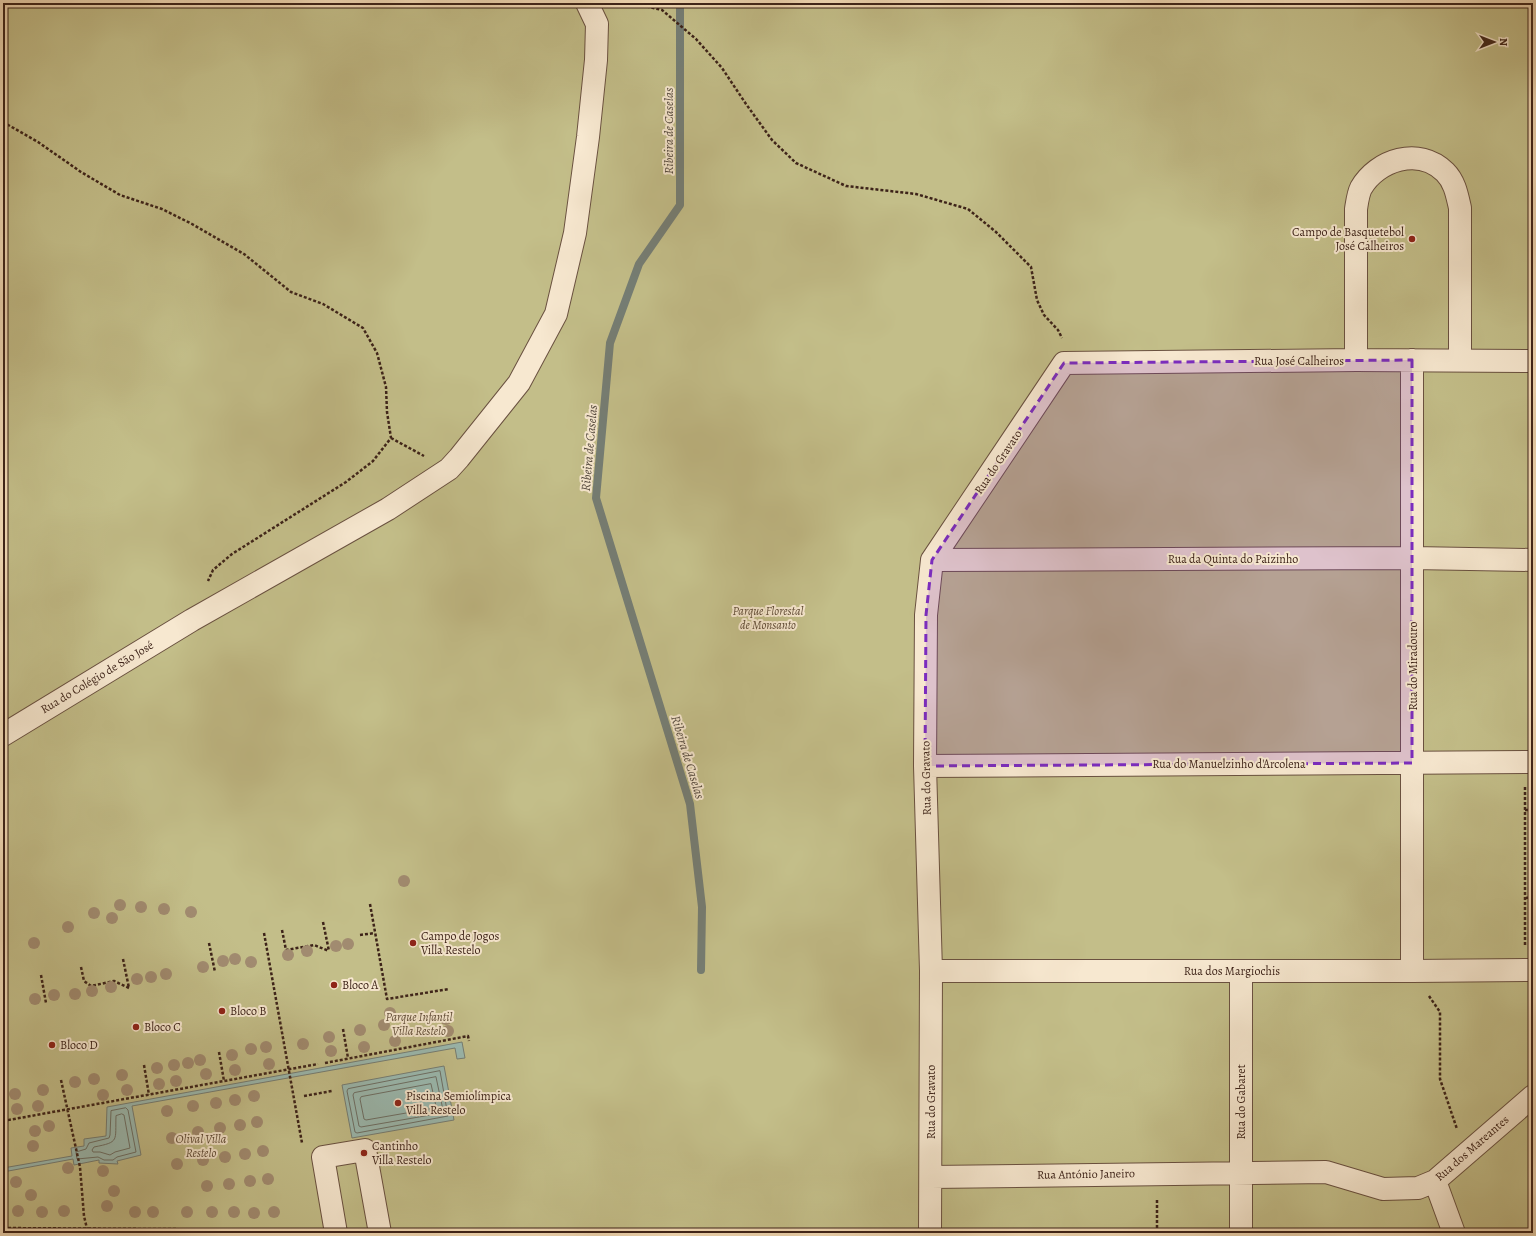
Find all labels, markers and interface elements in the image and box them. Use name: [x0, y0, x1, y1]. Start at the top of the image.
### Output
north arrow: [1474, 22, 1514, 62]
text: N: [1496, 38, 1511, 46]
water label: Ribeira de Caselas: [660, 87, 677, 174]
place label: Campo de Basquetebol José Calheiros: [1292, 224, 1404, 254]
marker: Campo de Basquetebol José Calheiros: [1407, 234, 1417, 244]
street label: Rua José Calheiros: [1254, 353, 1344, 369]
water label: Ribeira de Caselas: [577, 404, 601, 492]
street label: Rua do Gravato: [971, 427, 1025, 497]
street label: Rua da Quinta do Paizinho: [1168, 551, 1298, 567]
park label: Parque Florestal de Monsanto: [733, 603, 803, 633]
street label: Rua do Miradouro: [1405, 621, 1421, 711]
street label: Rua do Colégio de São José: [37, 637, 157, 717]
water label: Ribeira de Caselas: [667, 713, 709, 801]
street label: Rua do Gravato: [917, 741, 935, 815]
street label: Rua do Manuelzinho d'Arcolena: [1152, 756, 1306, 772]
place label: Campo de Jogos Villa Restelo: [420, 928, 499, 958]
marker: Campo de Jogos Villa Restelo: [408, 938, 418, 948]
street label: Rua dos Margiochis: [1184, 963, 1280, 979]
place label: Bloco A: [342, 977, 379, 993]
marker: Bloco A: [329, 980, 339, 990]
place label: Bloco B: [230, 1003, 267, 1019]
marker: Bloco B: [217, 1006, 227, 1016]
park label: Parque Infantil Villa Restelo: [386, 1009, 452, 1039]
place label: Bloco C: [144, 1019, 181, 1035]
marker: Bloco C: [131, 1022, 141, 1032]
place label: Bloco D: [60, 1037, 98, 1053]
marker: Bloco D: [47, 1040, 57, 1050]
street label: Rua do Gabaret: [1233, 1064, 1249, 1140]
street label: Rua do Gravato: [923, 1065, 939, 1139]
place label: Piscina Semiolímpica Villa Restelo: [405, 1088, 512, 1118]
marker: Piscina Semiolímpica Villa Restelo: [393, 1098, 403, 1108]
street label: Rua dos Mareantes: [1432, 1111, 1512, 1185]
park label: Olival Villa Restelo: [176, 1131, 227, 1161]
place label: Cantinho Villa Restelo: [371, 1138, 431, 1168]
marker: Cantinho Villa Restelo: [359, 1148, 369, 1158]
street label: Rua António Janeiro: [1037, 1165, 1135, 1183]

